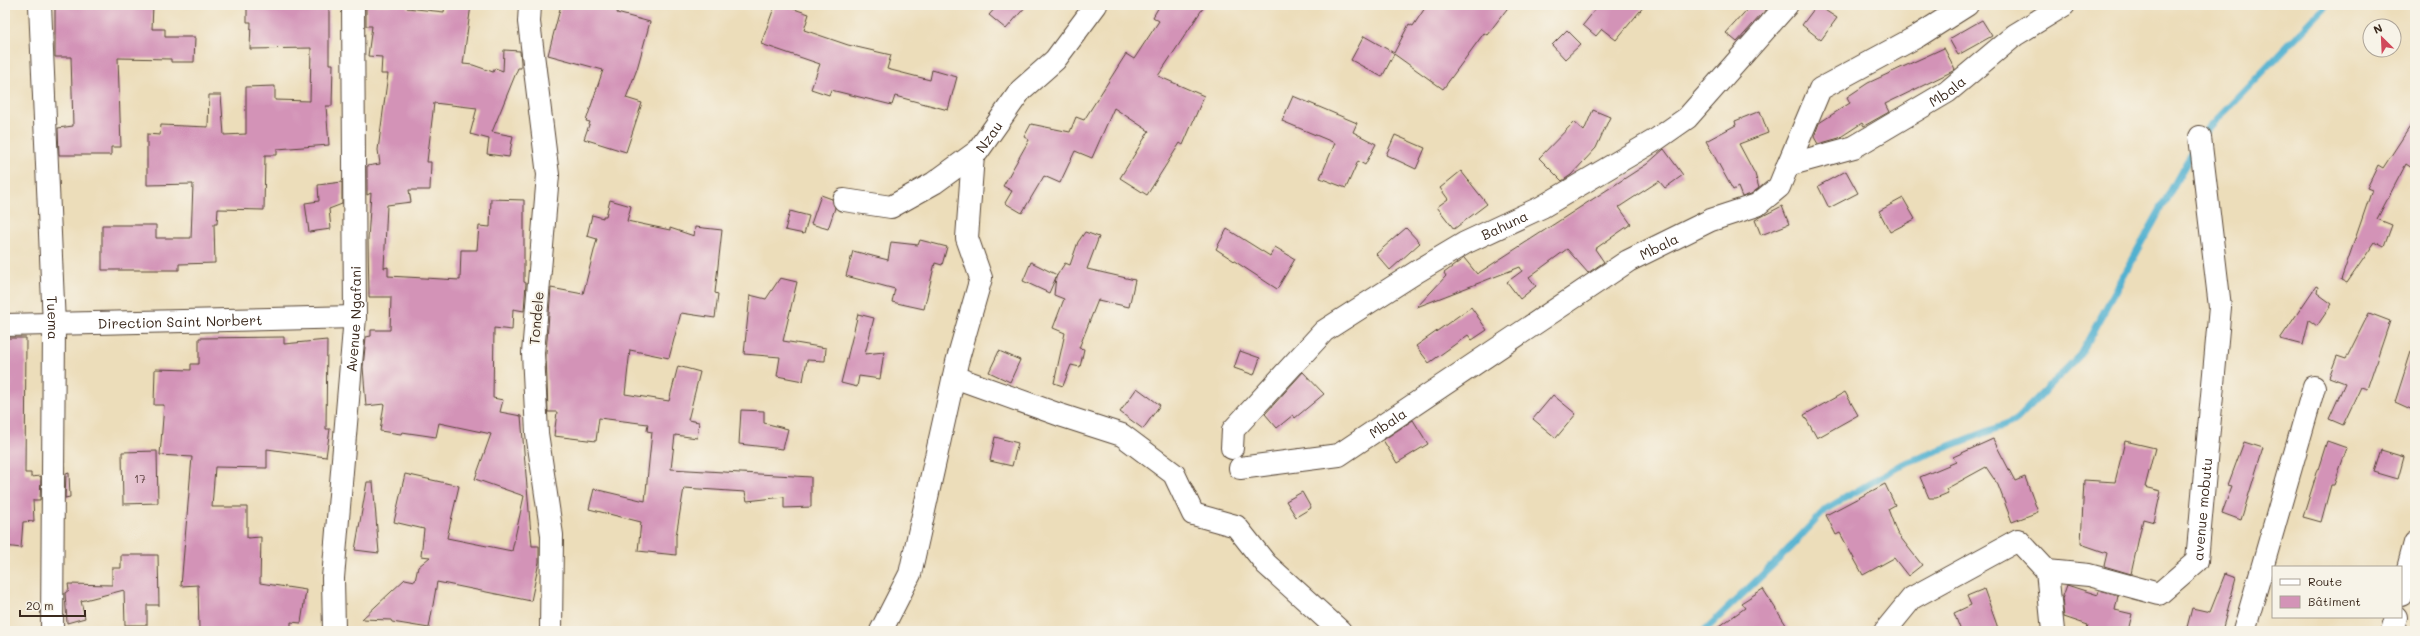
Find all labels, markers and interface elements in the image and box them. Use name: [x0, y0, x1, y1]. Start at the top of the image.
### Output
north arrow: [2362, 18, 2402, 58]
text: N: [2371, 20, 2385, 37]
street label: Mbala: [1925, 71, 1969, 110]
street label: Nzau: [971, 117, 1006, 156]
street label: Bahuna: [1478, 206, 1531, 244]
street label: Mbala: [1636, 228, 1681, 264]
street label: Avenue Ngafani: [341, 266, 365, 373]
street label: Tondele: [524, 290, 548, 346]
street label: Tuema: [43, 295, 64, 340]
street label: Direction Saint Norbert: [97, 310, 263, 332]
street label: Mbala: [1365, 403, 1410, 442]
street label: avenue mobutu: [2188, 457, 2216, 561]
house number: 17: [134, 470, 146, 486]
legend: [2272, 566, 2402, 618]
text: Route: [2308, 573, 2342, 589]
scale bar: [20, 592, 85, 618]
text: Bâtiment: [2308, 593, 2361, 609]
text: 20 m: [26, 597, 54, 613]

